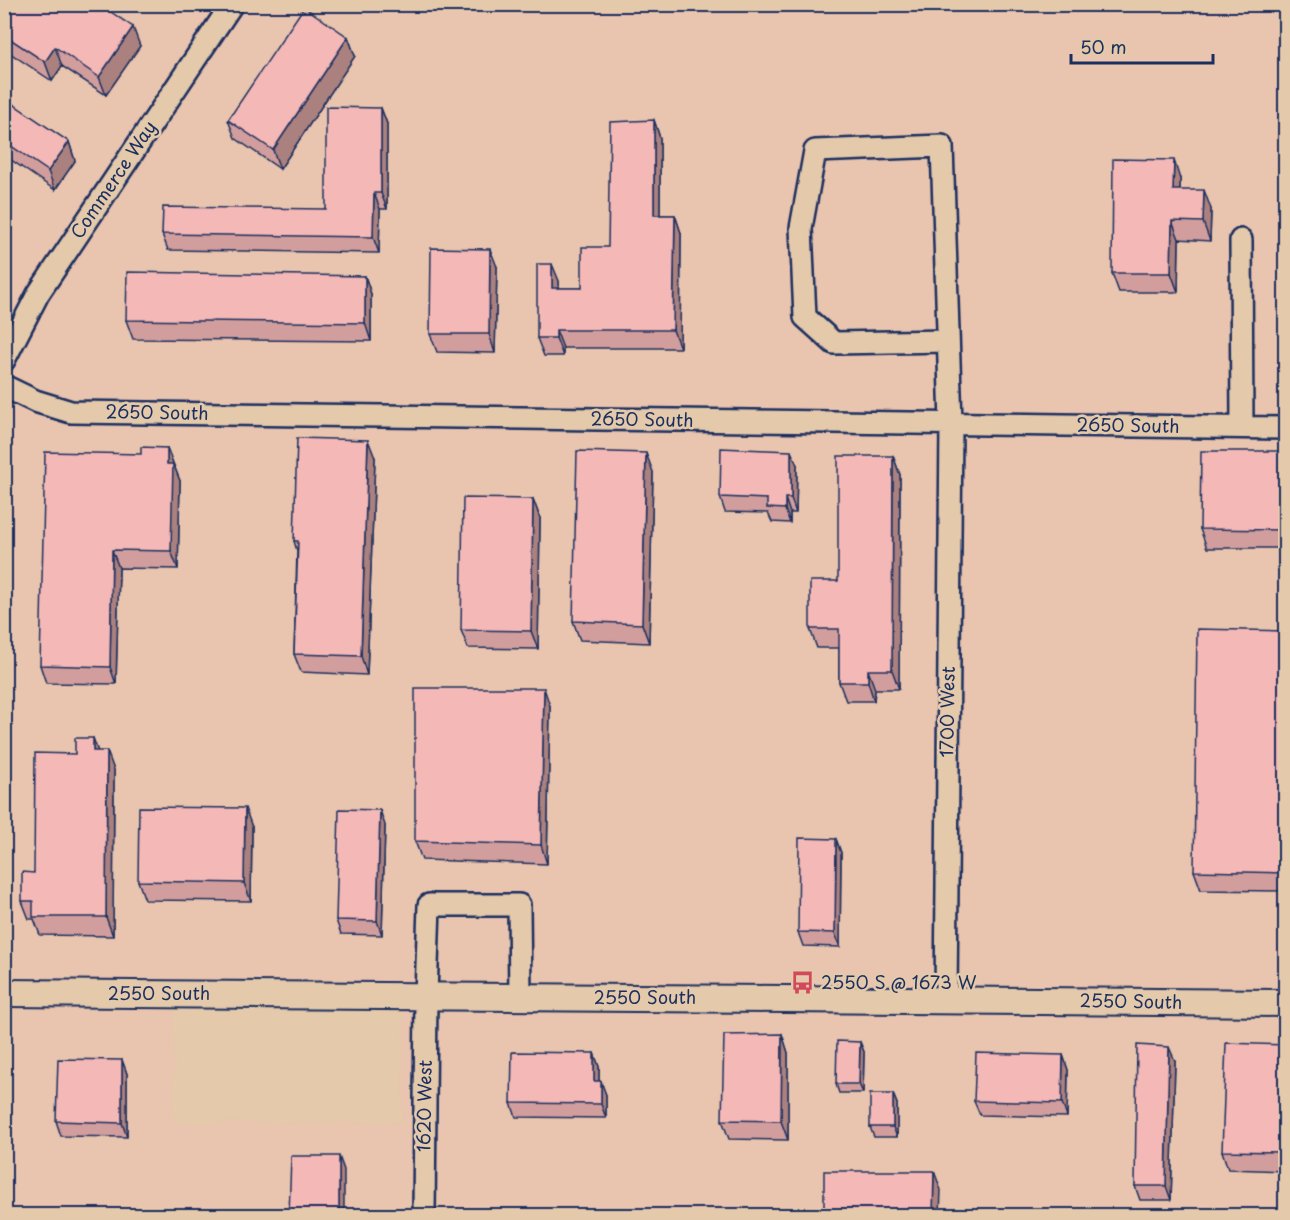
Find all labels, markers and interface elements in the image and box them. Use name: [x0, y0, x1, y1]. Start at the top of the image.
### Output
scale bar: [1071, 27, 1214, 65]
text: 50 m: [1080, 33, 1127, 60]
street label: Commerce Way: [63, 115, 162, 244]
street label: 2650 South: [105, 397, 209, 426]
street label: 2650 South: [590, 404, 694, 433]
street label: 2650 South: [1076, 410, 1180, 439]
street label: 1700 West: [932, 666, 961, 758]
place label: 2550 S @ 1673 W: [821, 968, 977, 995]
bus stop icon: 2550 S @ 1673 W: [790, 970, 816, 996]
street label: 2550 South: [108, 979, 210, 1006]
street label: 2550 South: [594, 983, 696, 1010]
street label: 2550 South: [1079, 986, 1183, 1015]
street label: 1620 West: [409, 1060, 438, 1152]

